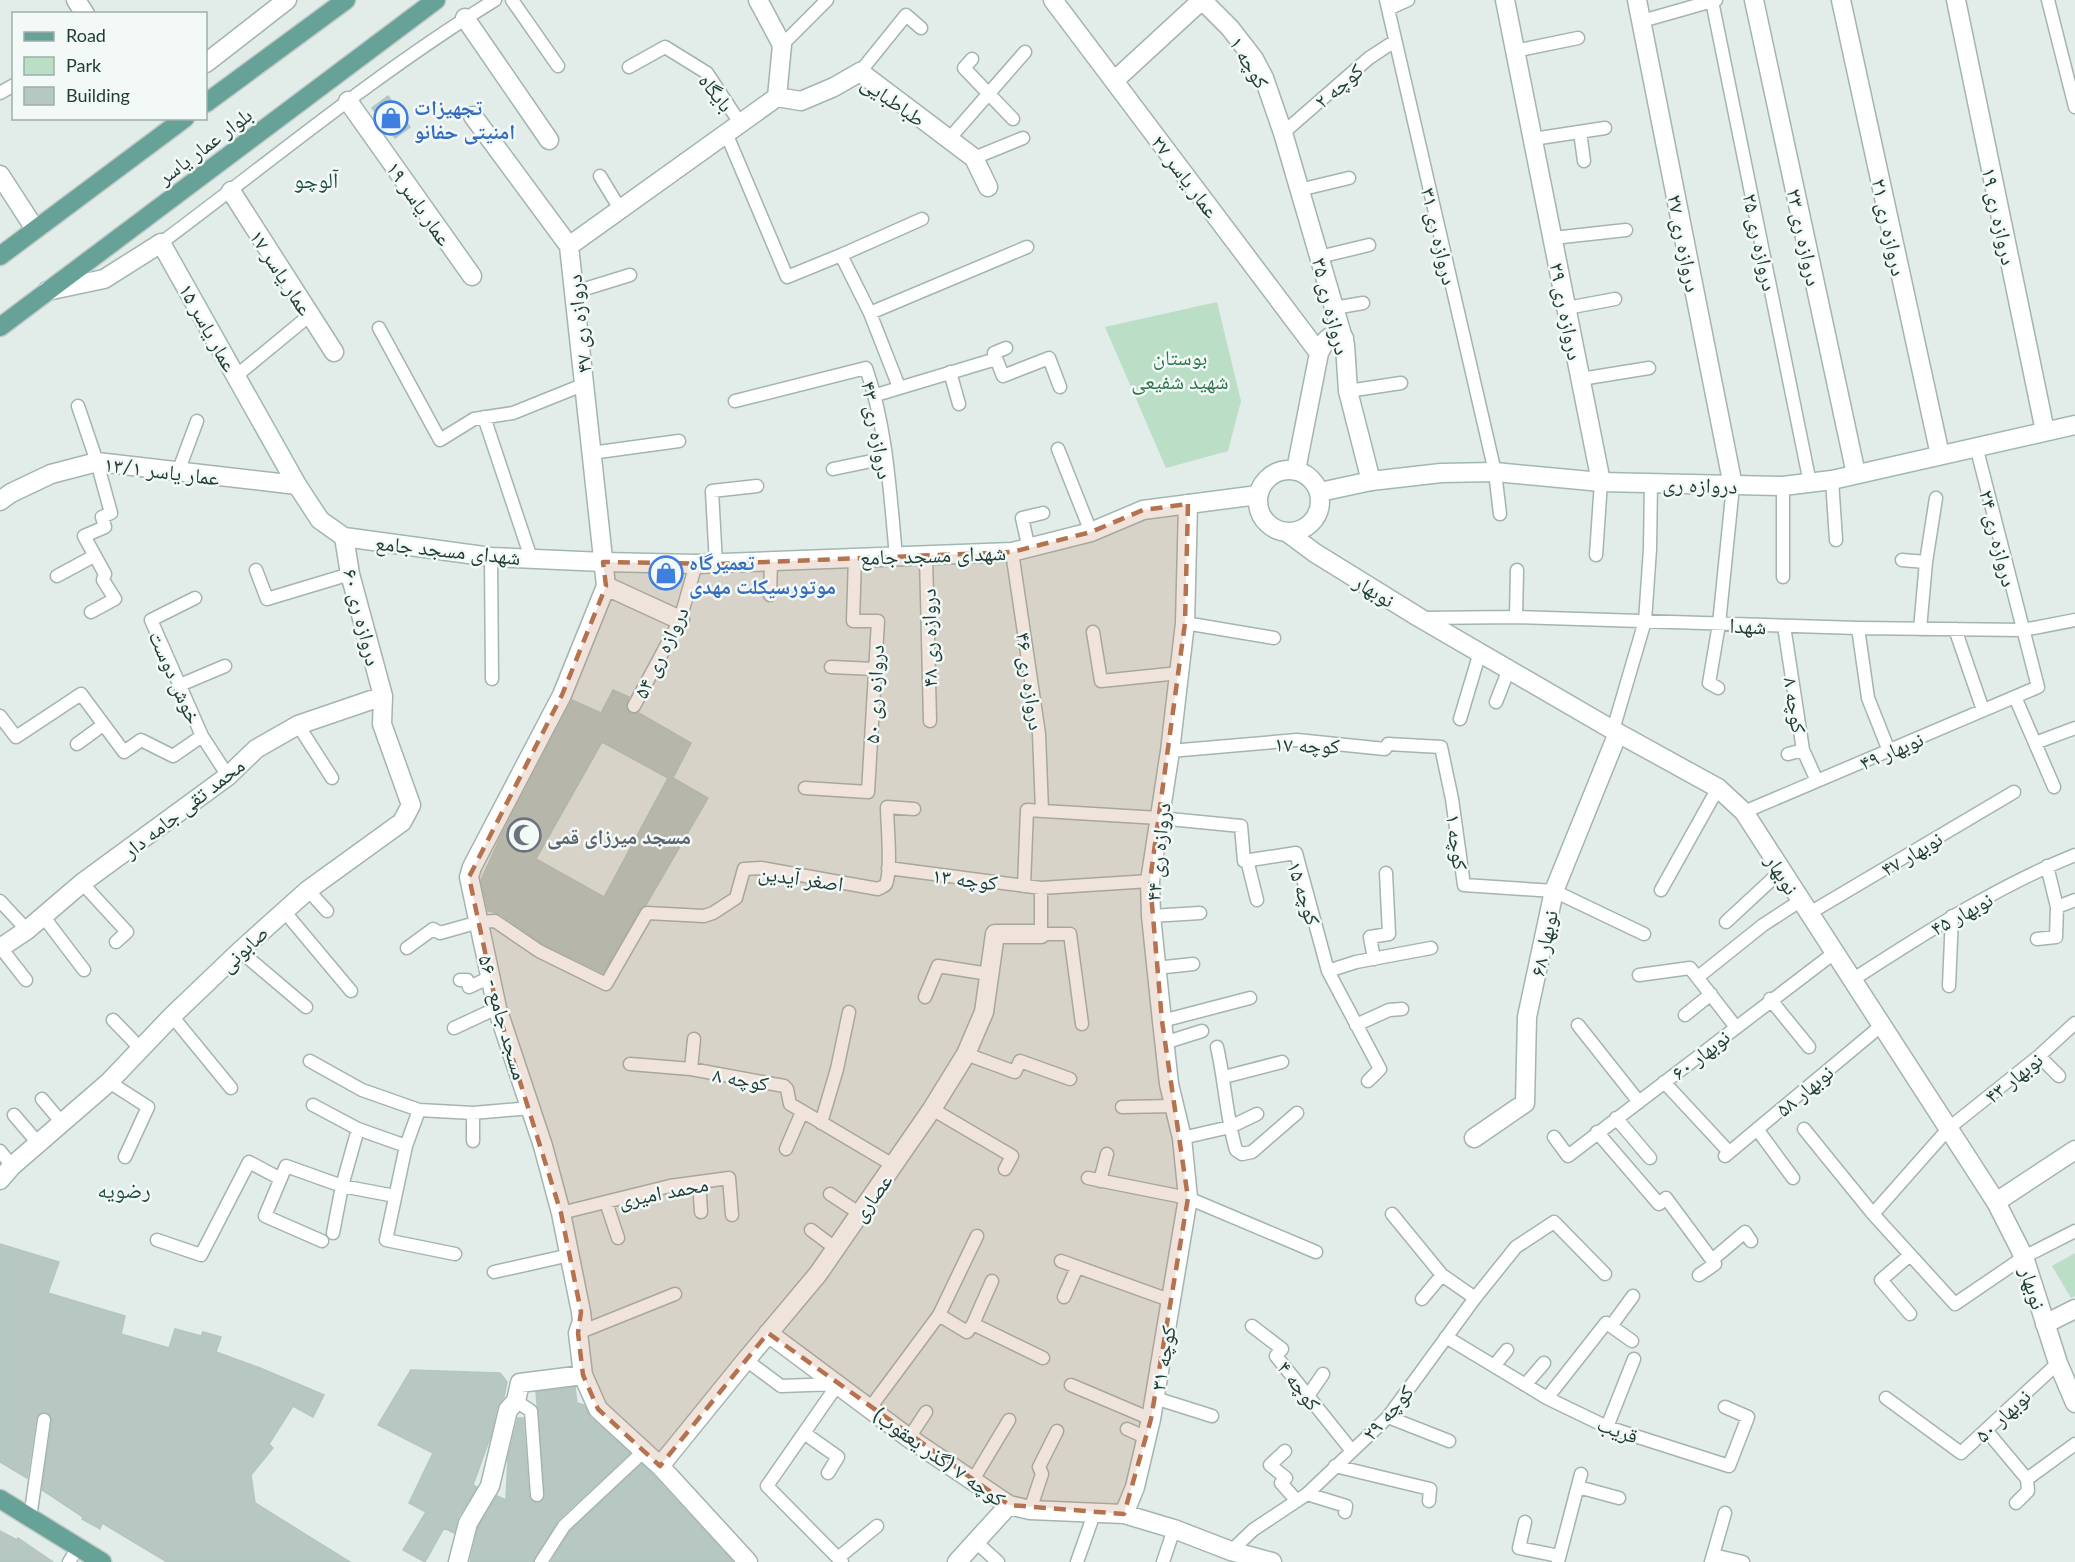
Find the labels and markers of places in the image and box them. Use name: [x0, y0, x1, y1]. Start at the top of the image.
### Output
place label: تجهیزات امنیتی حفانو: [414, 94, 515, 145]
shop icon: تجهیزات امنیتی حفانو: [373, 100, 409, 136]
place label: تعمیرگاه موتورسیکلت مهدی: [689, 549, 836, 599]
shop icon: تعمیرگاه موتورسیکلت مهدی: [648, 555, 684, 591]
mosque icon: مسجد میرزای قمی: [506, 817, 542, 853]
place label: مسجد میرزای قمی: [547, 823, 691, 850]

